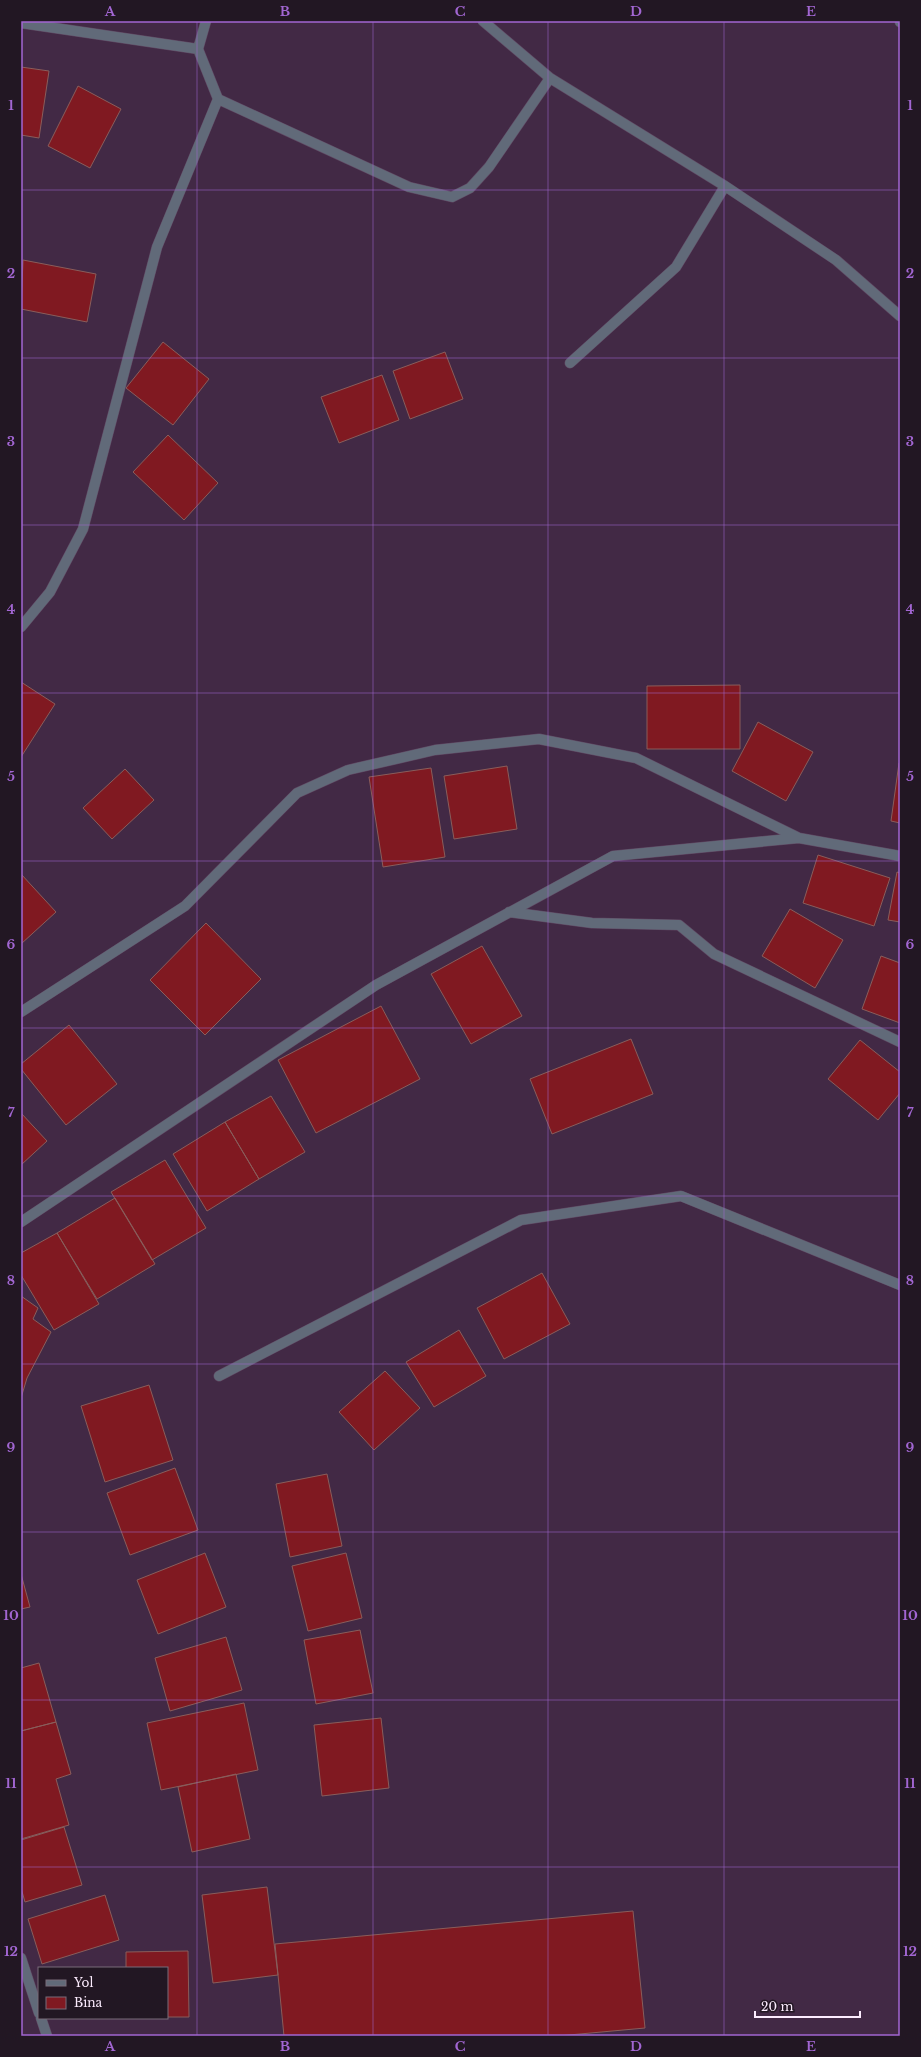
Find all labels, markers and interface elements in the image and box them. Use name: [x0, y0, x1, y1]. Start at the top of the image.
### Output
text: A: [104, 3, 116, 20]
text: B: [280, 3, 290, 20]
text: C: [455, 3, 466, 20]
text: D: [630, 3, 642, 20]
text: E: [806, 3, 816, 20]
text: 1: [8, 97, 14, 114]
text: 1: [907, 97, 913, 114]
text: 2: [7, 265, 15, 282]
text: 2: [906, 265, 914, 282]
text: 3: [7, 433, 15, 450]
text: 3: [906, 433, 914, 450]
text: 4: [7, 601, 16, 618]
text: 4: [906, 601, 915, 618]
text: 5: [7, 768, 15, 785]
text: 5: [906, 768, 914, 785]
text: 6: [7, 936, 16, 953]
text: 6: [906, 936, 915, 953]
text: 7: [8, 1104, 15, 1121]
text: 7: [907, 1104, 914, 1121]
text: 8: [7, 1272, 15, 1289]
text: 8: [906, 1272, 914, 1289]
text: 9: [7, 1439, 16, 1456]
text: 9: [906, 1439, 915, 1456]
text: 10: [3, 1607, 19, 1624]
text: 10: [902, 1607, 918, 1624]
text: 11: [5, 1775, 17, 1792]
text: 11: [904, 1775, 916, 1792]
text: 12: [4, 1943, 18, 1960]
text: 12: [903, 1943, 917, 1960]
legend: [38, 1967, 168, 2019]
text: Yol: [73, 1975, 93, 1990]
scale bar: [755, 1993, 860, 2019]
text: Bina: [74, 1995, 103, 2010]
text: 20 m: [761, 1999, 793, 2014]
text: A: [104, 2038, 116, 2055]
text: B: [280, 2038, 290, 2055]
text: C: [455, 2038, 466, 2055]
text: D: [630, 2038, 642, 2055]
text: E: [806, 2038, 816, 2055]

